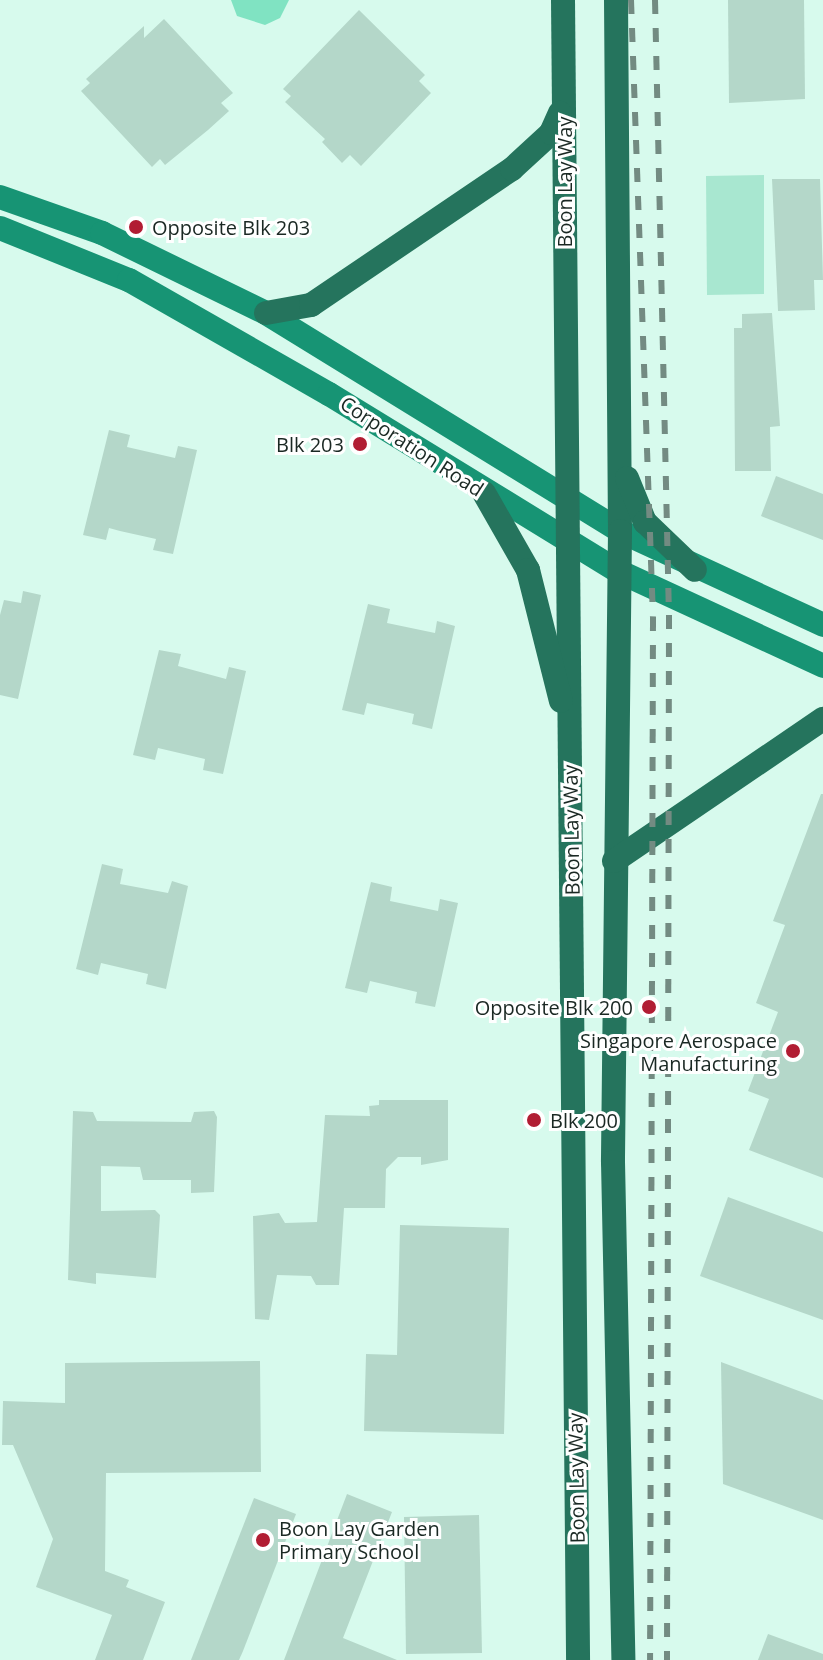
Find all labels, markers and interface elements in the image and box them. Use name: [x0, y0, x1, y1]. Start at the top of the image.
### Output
street label: Boon Lay Way: [552, 117, 576, 247]
place label: Opposite Blk 203: [152, 215, 310, 239]
marker: Opposite Blk 203: [127, 218, 145, 236]
street label: Corporation Road: [336, 391, 488, 501]
place label: Blk 203: [276, 432, 344, 456]
marker: Blk 203: [351, 435, 369, 453]
street label: Boon Lay Way: [558, 764, 584, 896]
place label: Opposite Blk 200: [475, 995, 633, 1019]
marker: Opposite Blk 200: [640, 998, 658, 1016]
place label: Singapore Aerospace Manufacturing: [580, 1028, 777, 1075]
marker: Singapore Aerospace Manufacturing: [784, 1042, 802, 1060]
place label: Blk 200: [550, 1108, 618, 1132]
marker: Blk 200: [525, 1111, 543, 1129]
street label: Boon Lay Way: [563, 1412, 589, 1544]
place label: Boon Lay Garden Primary School: [279, 1516, 440, 1563]
marker: Boon Lay Garden Primary School: [254, 1531, 272, 1549]

